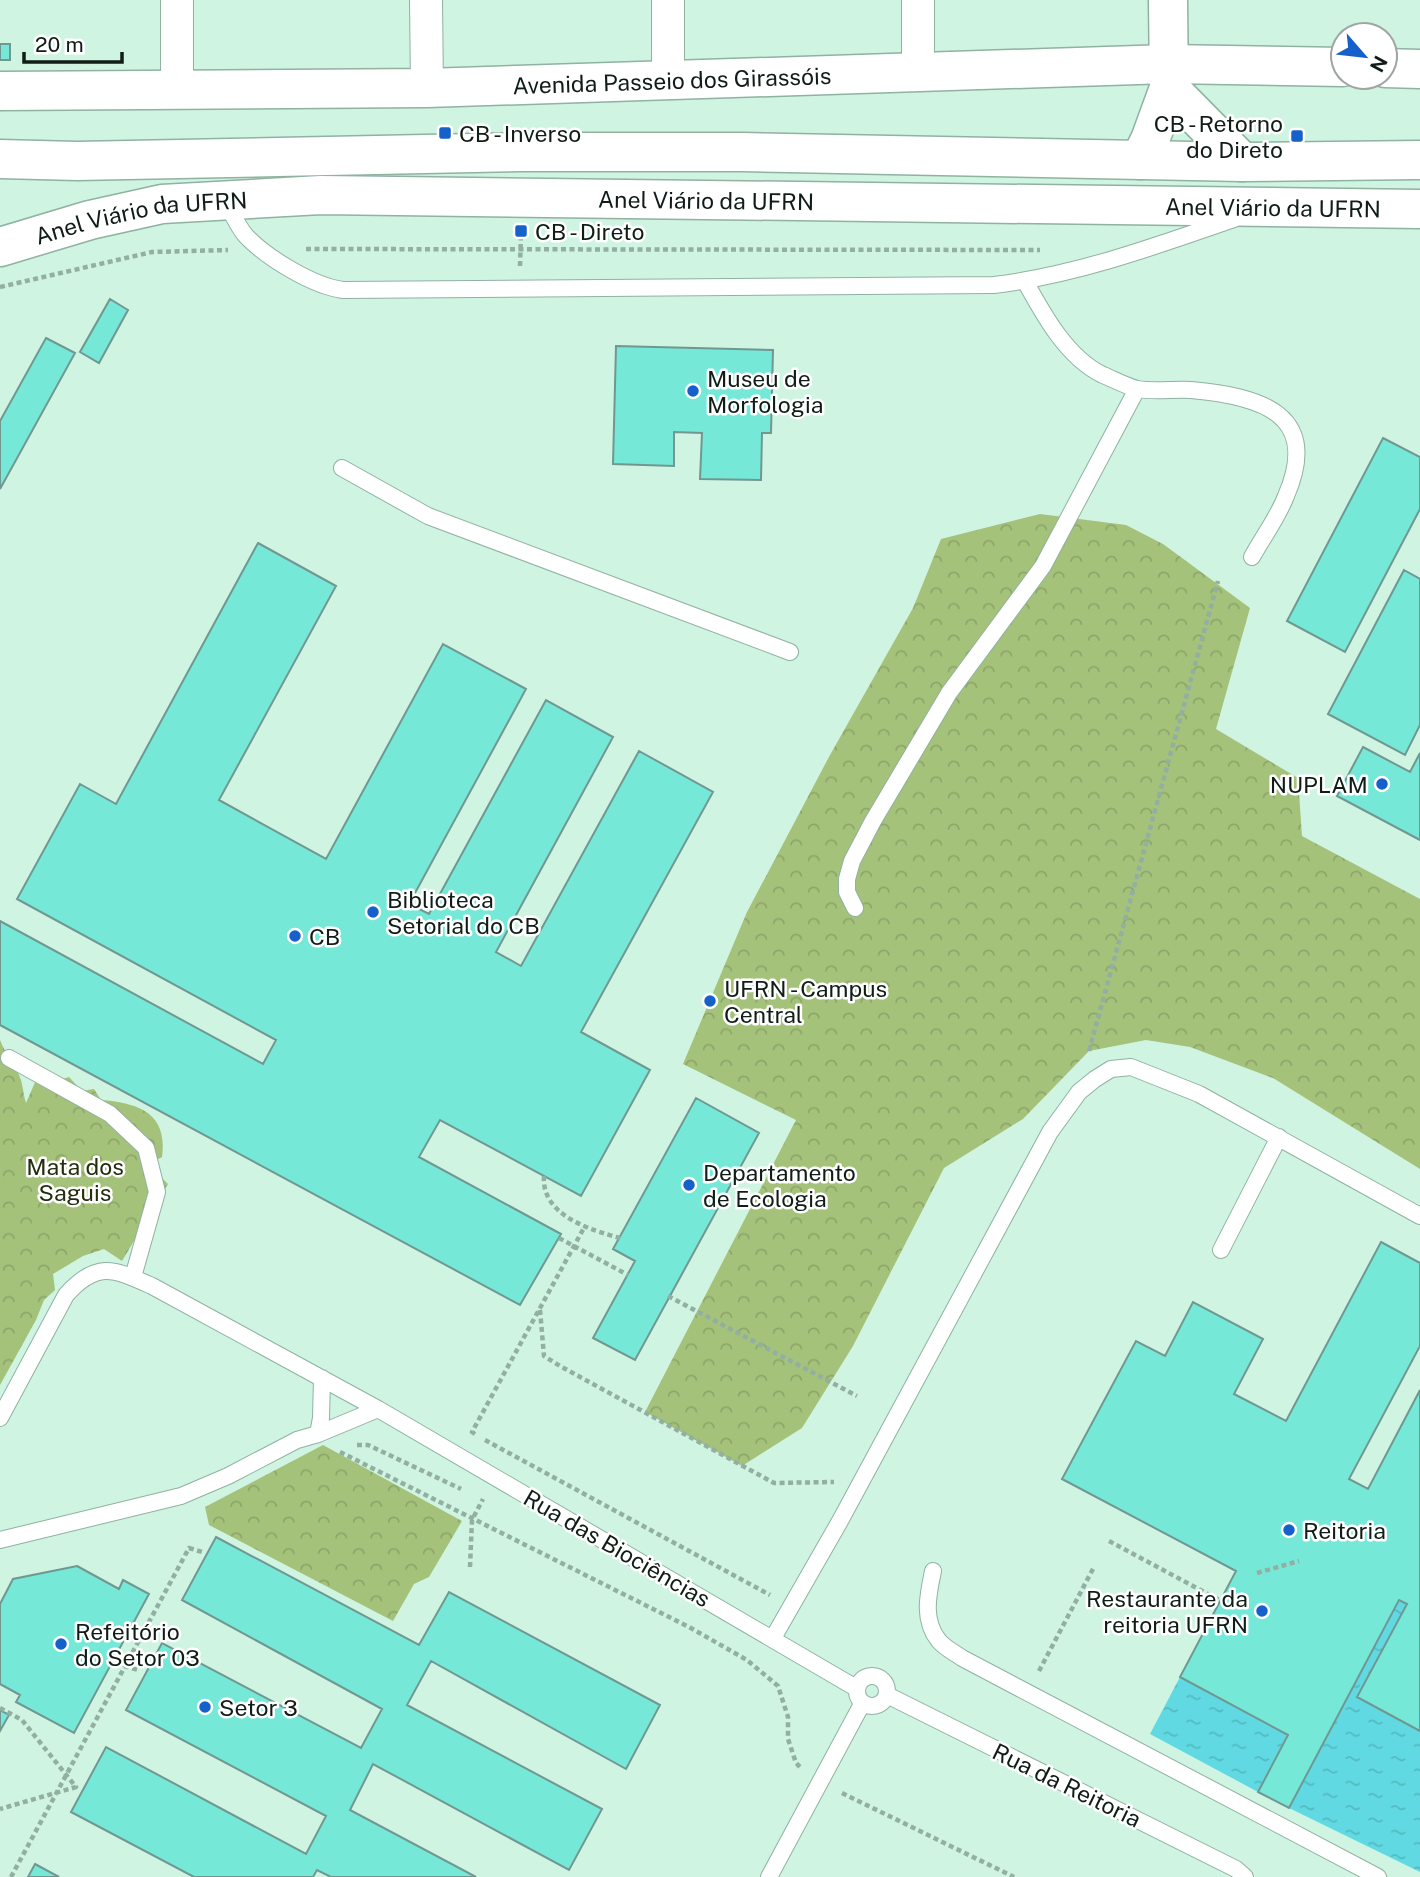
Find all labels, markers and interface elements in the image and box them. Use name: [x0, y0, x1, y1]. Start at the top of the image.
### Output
scale bar: [24, 21, 122, 65]
north arrow: [1329, 21, 1399, 91]
text: 20 m: [35, 32, 84, 57]
text: N: [1366, 52, 1392, 76]
street label: Avenida Passeio dos Girassóis: [512, 61, 832, 99]
place label: CB - Retorno do Direto: [1154, 110, 1283, 163]
place label: CB - Inverso: [459, 120, 581, 147]
marker: CB - Inverso: [437, 125, 453, 141]
marker: CB - Retorno do Direto: [1289, 128, 1305, 144]
street label: Anel Viário da UFRN: [598, 185, 814, 215]
street label: Anel Viário da UFRN: [31, 186, 248, 249]
street label: Anel Viário da UFRN: [1165, 192, 1381, 222]
place label: CB - Direto: [535, 218, 645, 245]
marker: CB - Direto: [513, 223, 529, 239]
place label: Museu de Morfologia: [707, 365, 823, 418]
marker: Museu de Morfologia: [685, 383, 701, 399]
place label: NUPLAM: [1270, 771, 1368, 798]
marker: NUPLAM: [1374, 776, 1390, 792]
place label: Biblioteca Setorial do CB: [387, 886, 540, 939]
marker: Biblioteca Setorial do CB: [365, 904, 381, 920]
place label: CB: [309, 923, 340, 950]
marker: CB: [287, 928, 303, 944]
place label: UFRN - Campus Central: [724, 975, 887, 1028]
marker: UFRN - Campus Central: [702, 993, 718, 1009]
park label: Mata dos Saguis: [26, 1153, 124, 1206]
place label: Departamento de Ecologia: [703, 1159, 856, 1212]
marker: Departamento de Ecologia: [681, 1177, 697, 1193]
street label: Rua das Biociências: [519, 1484, 715, 1612]
place label: Reitoria: [1303, 1517, 1386, 1544]
marker: Reitoria: [1281, 1522, 1297, 1538]
place label: Restaurante da reitoria UFRN: [1086, 1585, 1248, 1638]
marker: Restaurante da reitoria UFRN: [1254, 1603, 1270, 1619]
place label: Refeitório do Setor 03: [75, 1618, 200, 1671]
marker: Refeitório do Setor 03: [53, 1636, 69, 1652]
place label: Setor 3: [219, 1694, 298, 1721]
marker: Setor 3: [197, 1699, 213, 1715]
street label: Rua da Reitoria: [988, 1737, 1146, 1833]

